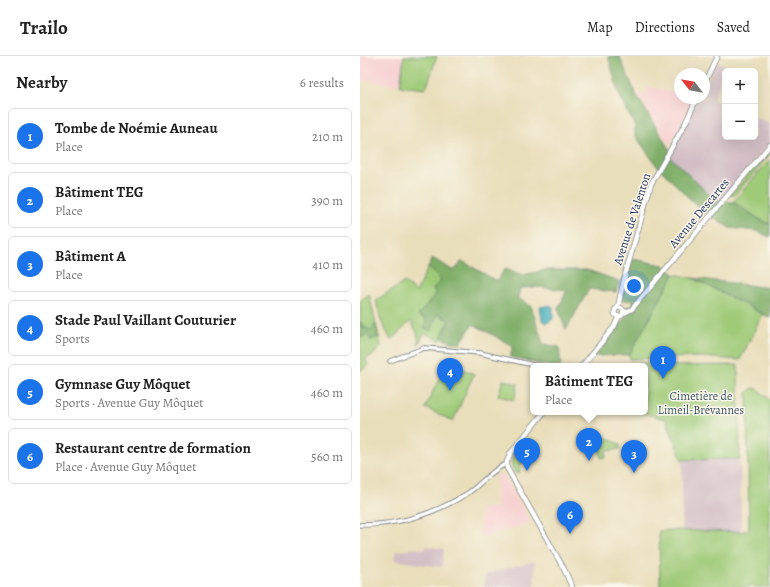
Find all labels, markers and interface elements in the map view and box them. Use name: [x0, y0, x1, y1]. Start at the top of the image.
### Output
text: Trailo: [20, 15, 68, 41]
text: Map: [587, 18, 613, 37]
text: Directions: [635, 18, 695, 37]
text: Saved: [717, 18, 750, 37]
north arrow: [674, 68, 710, 104]
map controls: [722, 68, 758, 140]
button: +: [722, 68, 758, 104]
text: Nearby: [16, 71, 67, 94]
text: 6 results: [300, 74, 344, 91]
button: −: [722, 104, 758, 140]
text: Tombe de Noémie Auneau: [55, 118, 218, 138]
text: 1: [28, 128, 32, 145]
text: 210 m: [312, 128, 343, 145]
text: Place: [55, 138, 83, 155]
street label: Avenue de Valenton: [609, 171, 655, 268]
street label: Avenue Descartes: [665, 175, 733, 252]
text: Bâtiment TEG: [55, 182, 144, 202]
text: 2: [27, 192, 33, 209]
text: 390 m: [311, 192, 343, 209]
text: Place: [55, 202, 83, 219]
text: Bâtiment A: [55, 246, 126, 266]
text: 3: [27, 256, 33, 273]
text: 410 m: [312, 256, 343, 273]
text: Place: [55, 266, 83, 283]
your location: [624, 276, 644, 296]
text: Stade Paul Vaillant Couturier: [55, 310, 236, 330]
text: 4: [27, 320, 33, 337]
text: 460 m: [311, 320, 343, 337]
text: Sports: [55, 330, 90, 347]
pin: 1: [650, 346, 676, 379]
pin: 4: [437, 358, 463, 391]
popup: [530, 363, 648, 415]
text: Bâtiment TEG: [545, 371, 633, 391]
text: Gymnase Guy Môquet: [55, 374, 191, 394]
text: 5: [27, 384, 33, 401]
text: 460 m: [311, 384, 343, 401]
park label: Cimetière de Limeil-Brévannes: [658, 388, 744, 418]
text: Place: [545, 391, 572, 408]
text: Sports · Avenue Guy Môquet: [55, 394, 204, 411]
pin: 2: [576, 428, 602, 461]
text: Restaurant centre de formation: [55, 438, 251, 458]
pin: 5: [514, 438, 540, 471]
pin: 3: [621, 440, 647, 473]
text: 6: [27, 448, 33, 465]
text: 560 m: [311, 448, 343, 465]
text: Place · Avenue Guy Môquet: [55, 458, 196, 475]
pin: 6: [557, 501, 583, 534]

